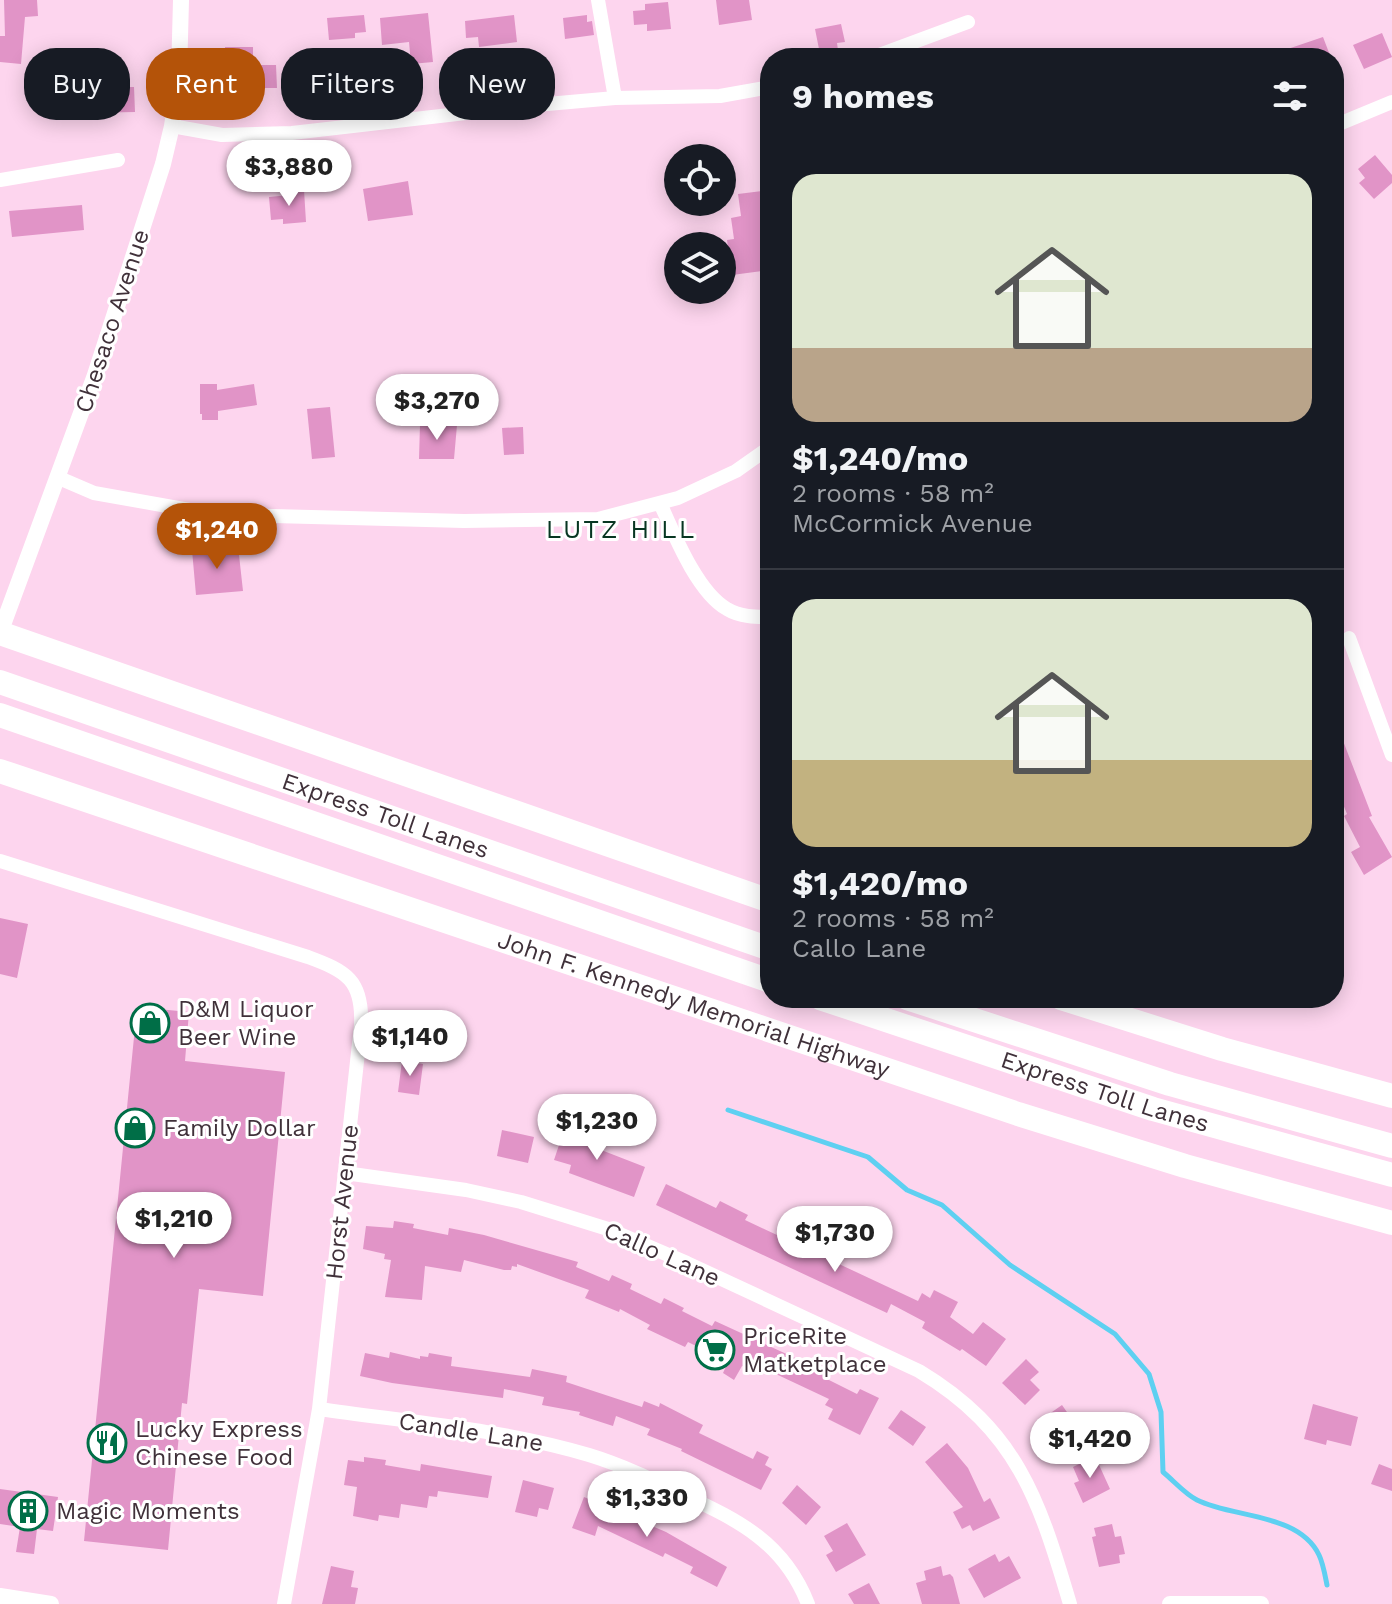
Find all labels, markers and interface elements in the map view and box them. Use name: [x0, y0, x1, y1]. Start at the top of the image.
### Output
chip: Buy: [24, 48, 130, 120]
chip: Rent: [146, 48, 265, 120]
chip: Filters: [281, 48, 423, 120]
chip: New: [439, 48, 555, 120]
icon: filters: [1268, 74, 1312, 118]
text: 9 homes: [792, 76, 934, 116]
pin: $3,880: [224, 140, 354, 208]
map controls: [664, 144, 736, 304]
button: locate: [664, 144, 736, 216]
text: $3,880: [245, 151, 333, 181]
street label: Chesaco Avenue: [69, 226, 155, 416]
icon: home: [980, 226, 1124, 370]
button: layers: [664, 232, 736, 304]
pin: $3,270: [372, 374, 502, 442]
text: $3,270: [394, 385, 480, 415]
text: $1,240/mo: [792, 438, 968, 478]
text: 2 rooms · 58 m²: [792, 478, 994, 508]
pin: $1,240: [152, 503, 282, 571]
text: McCormick Avenue: [792, 508, 1033, 538]
text: $1,240: [175, 514, 259, 544]
district label: LUTZ HILL: [546, 514, 696, 544]
icon: home: [980, 651, 1124, 795]
street label: Express Toll Lanes: [278, 767, 493, 864]
text: $1,420/mo: [792, 863, 968, 903]
text: 2 rooms · 58 m²: [792, 903, 994, 933]
street label: John F. Kennedy Memorial Highway: [494, 926, 894, 1084]
text: Callo Lane: [792, 933, 926, 963]
place label: D&M Liquor Beer Wine: [178, 995, 314, 1051]
shop icon: D&M Liquor Beer Wine: [129, 1002, 171, 1044]
pin: $1,140: [345, 1010, 475, 1078]
text: $1,140: [371, 1021, 449, 1051]
street label: Express Toll Lanes: [997, 1045, 1212, 1138]
pin: $1,230: [532, 1094, 662, 1162]
text: $1,230: [555, 1105, 639, 1135]
shop icon: Family Dollar: [114, 1107, 156, 1149]
place label: Family Dollar: [163, 1114, 316, 1142]
street label: Horst Avenue: [320, 1123, 364, 1281]
pin: $1,210: [109, 1192, 239, 1260]
text: $1,210: [135, 1203, 213, 1233]
pin: $1,730: [770, 1206, 900, 1274]
street label: Callo Lane: [600, 1216, 724, 1292]
text: $1,730: [795, 1217, 875, 1247]
place label: PriceRite Matketplace: [743, 1322, 887, 1378]
supermarket icon: PriceRite Matketplace: [694, 1329, 736, 1371]
street label: Candle Lane: [397, 1407, 545, 1457]
pin: $1,420: [1025, 1412, 1155, 1480]
place label: Lucky Express Chinese Food: [135, 1415, 303, 1471]
restaurant icon: Lucky Express Chinese Food: [86, 1422, 128, 1464]
text: $1,420: [1048, 1423, 1132, 1453]
pin: $1,330: [582, 1471, 712, 1539]
text: $1,330: [606, 1482, 689, 1512]
building icon: Magic Moments: [7, 1490, 49, 1532]
place label: Magic Moments: [56, 1497, 240, 1525]

